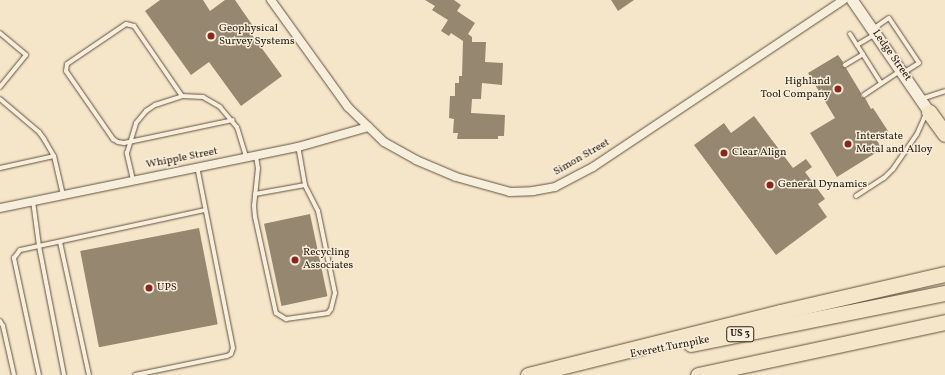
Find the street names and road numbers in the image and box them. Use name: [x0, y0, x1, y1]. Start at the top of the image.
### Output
street label: Ledge Street: [869, 28, 913, 84]
street label: Simon Street: [552, 137, 612, 179]
street label: Whipple Street: [145, 146, 219, 172]
road number: US 3: [726, 326, 754, 342]
street label: Everett Turnpike: [629, 334, 711, 362]

